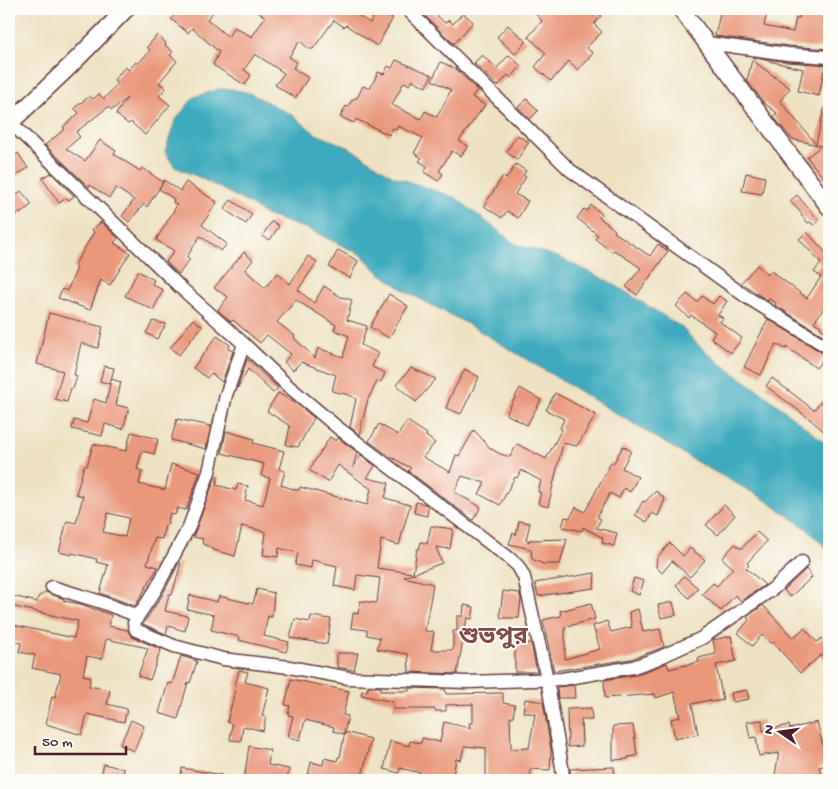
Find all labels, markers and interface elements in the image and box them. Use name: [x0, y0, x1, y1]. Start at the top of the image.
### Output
district label: শুভপুর: [458, 624, 528, 653]
north arrow: [756, 706, 806, 756]
text: N: [760, 723, 779, 736]
scale bar: [35, 724, 126, 756]
text: 50 m: [42, 734, 73, 752]

